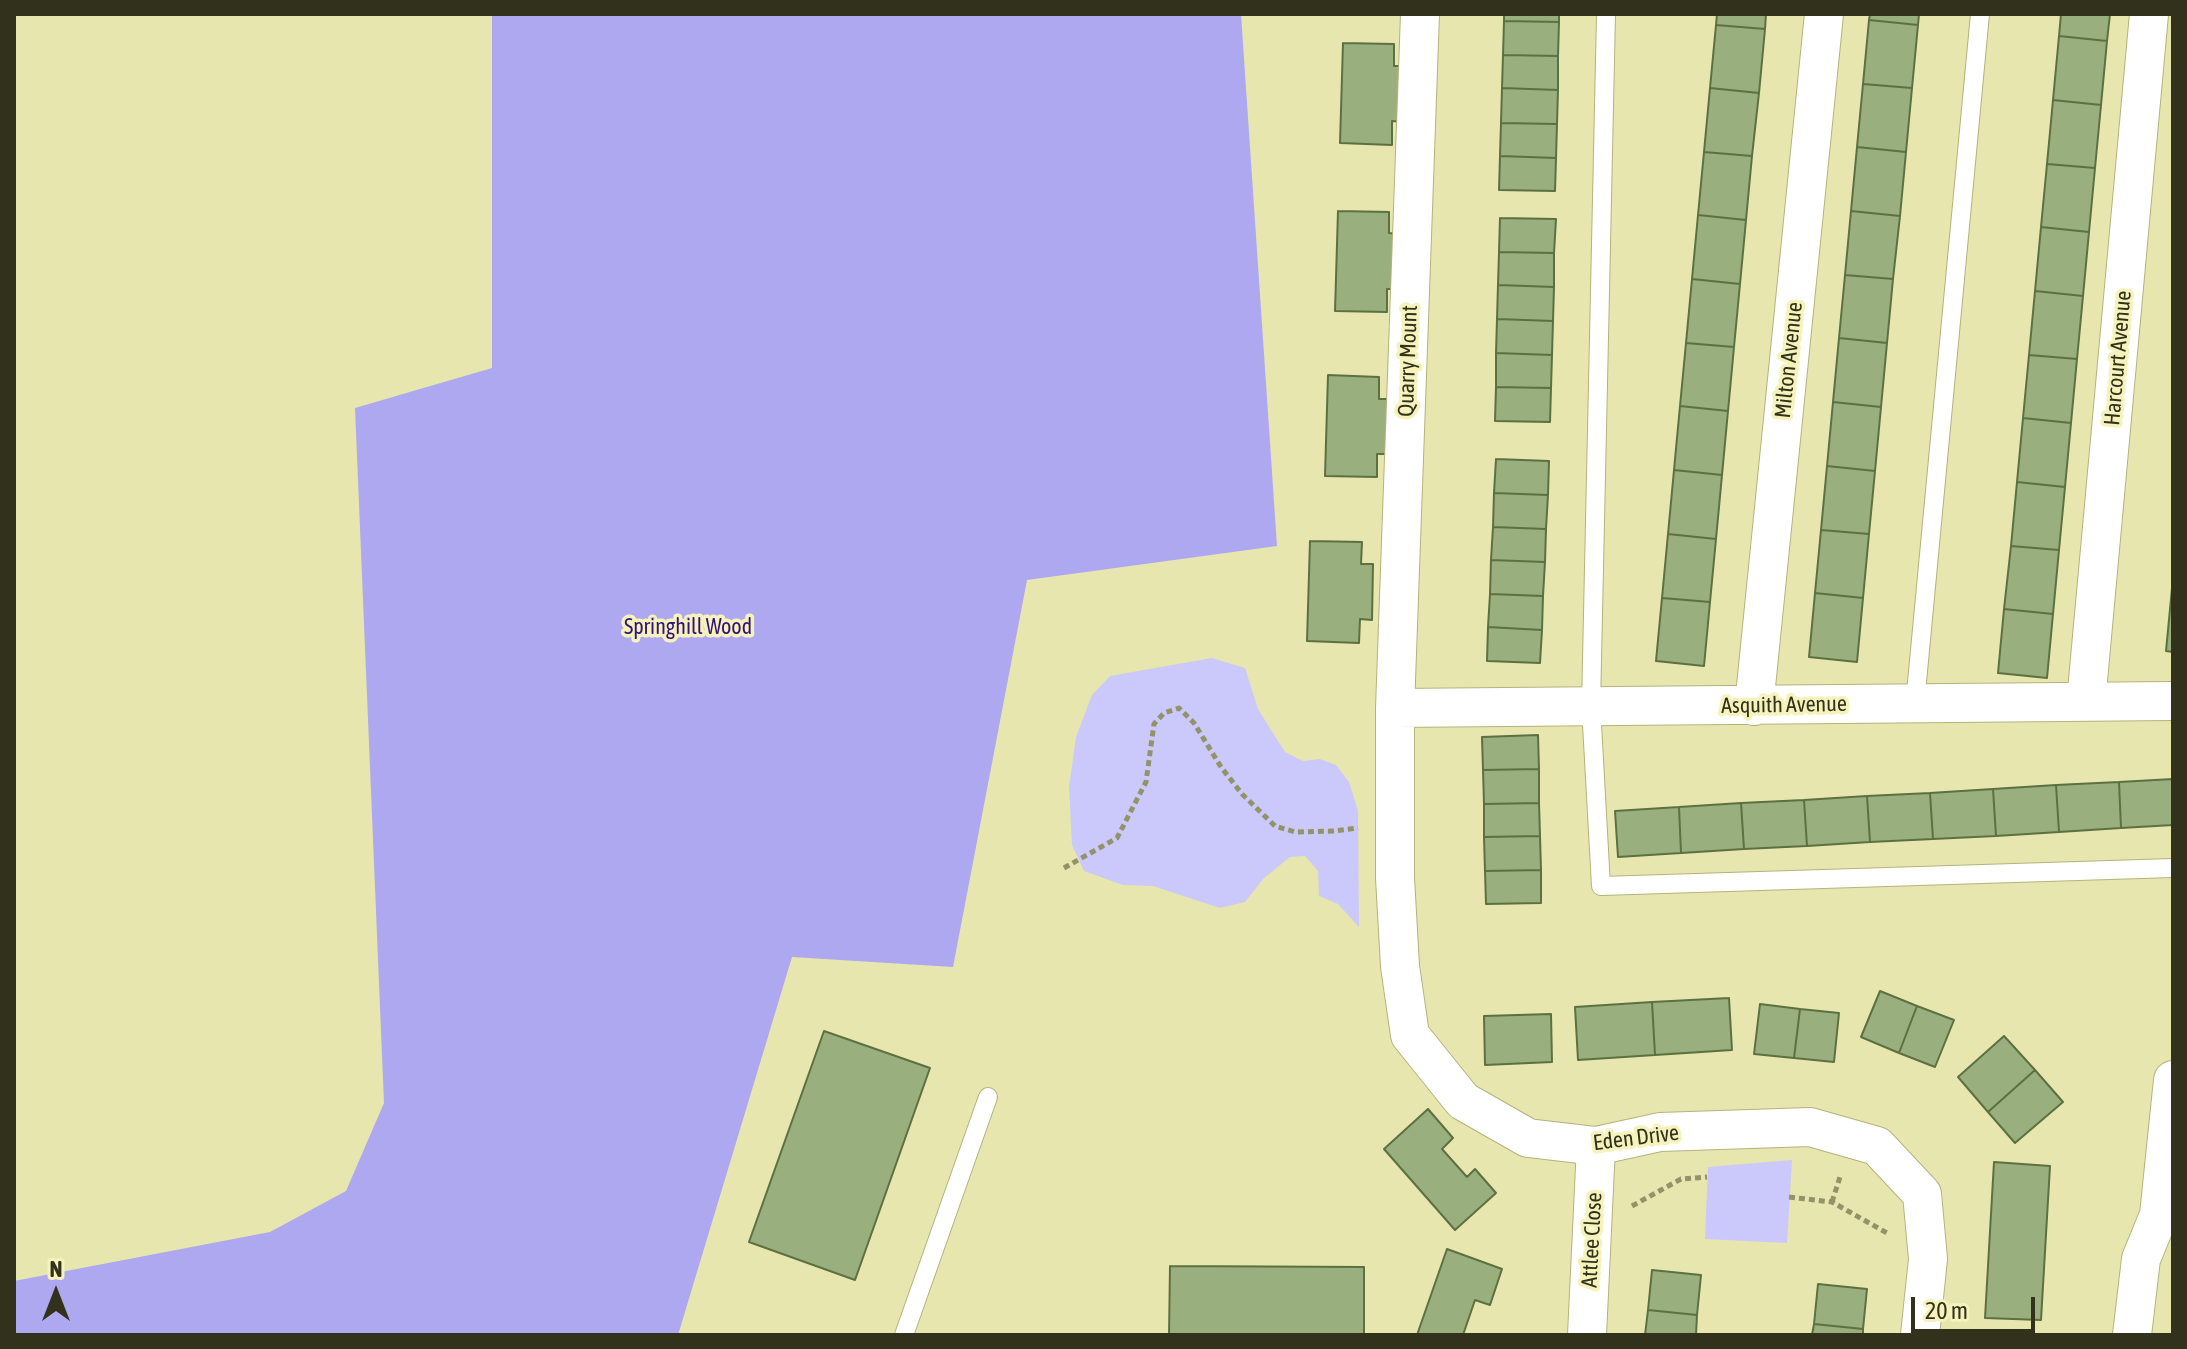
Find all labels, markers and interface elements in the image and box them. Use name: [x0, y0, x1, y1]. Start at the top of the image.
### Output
street label: Harcourt Avenue: [2099, 290, 2137, 426]
street label: Milton Avenue: [1770, 301, 1808, 419]
street label: Quarry Mount: [1393, 305, 1423, 417]
park label: Springhill Wood: [624, 614, 752, 640]
street label: Asquith Avenue: [1721, 691, 1847, 719]
street label: Eden Drive: [1592, 1120, 1680, 1156]
street label: Attlee Close: [1576, 1192, 1608, 1288]
north arrow: [16, 1253, 96, 1333]
text: N: [50, 1256, 62, 1282]
scale bar: [1915, 1281, 2039, 1331]
text: 20 m: [1925, 1297, 1968, 1324]

